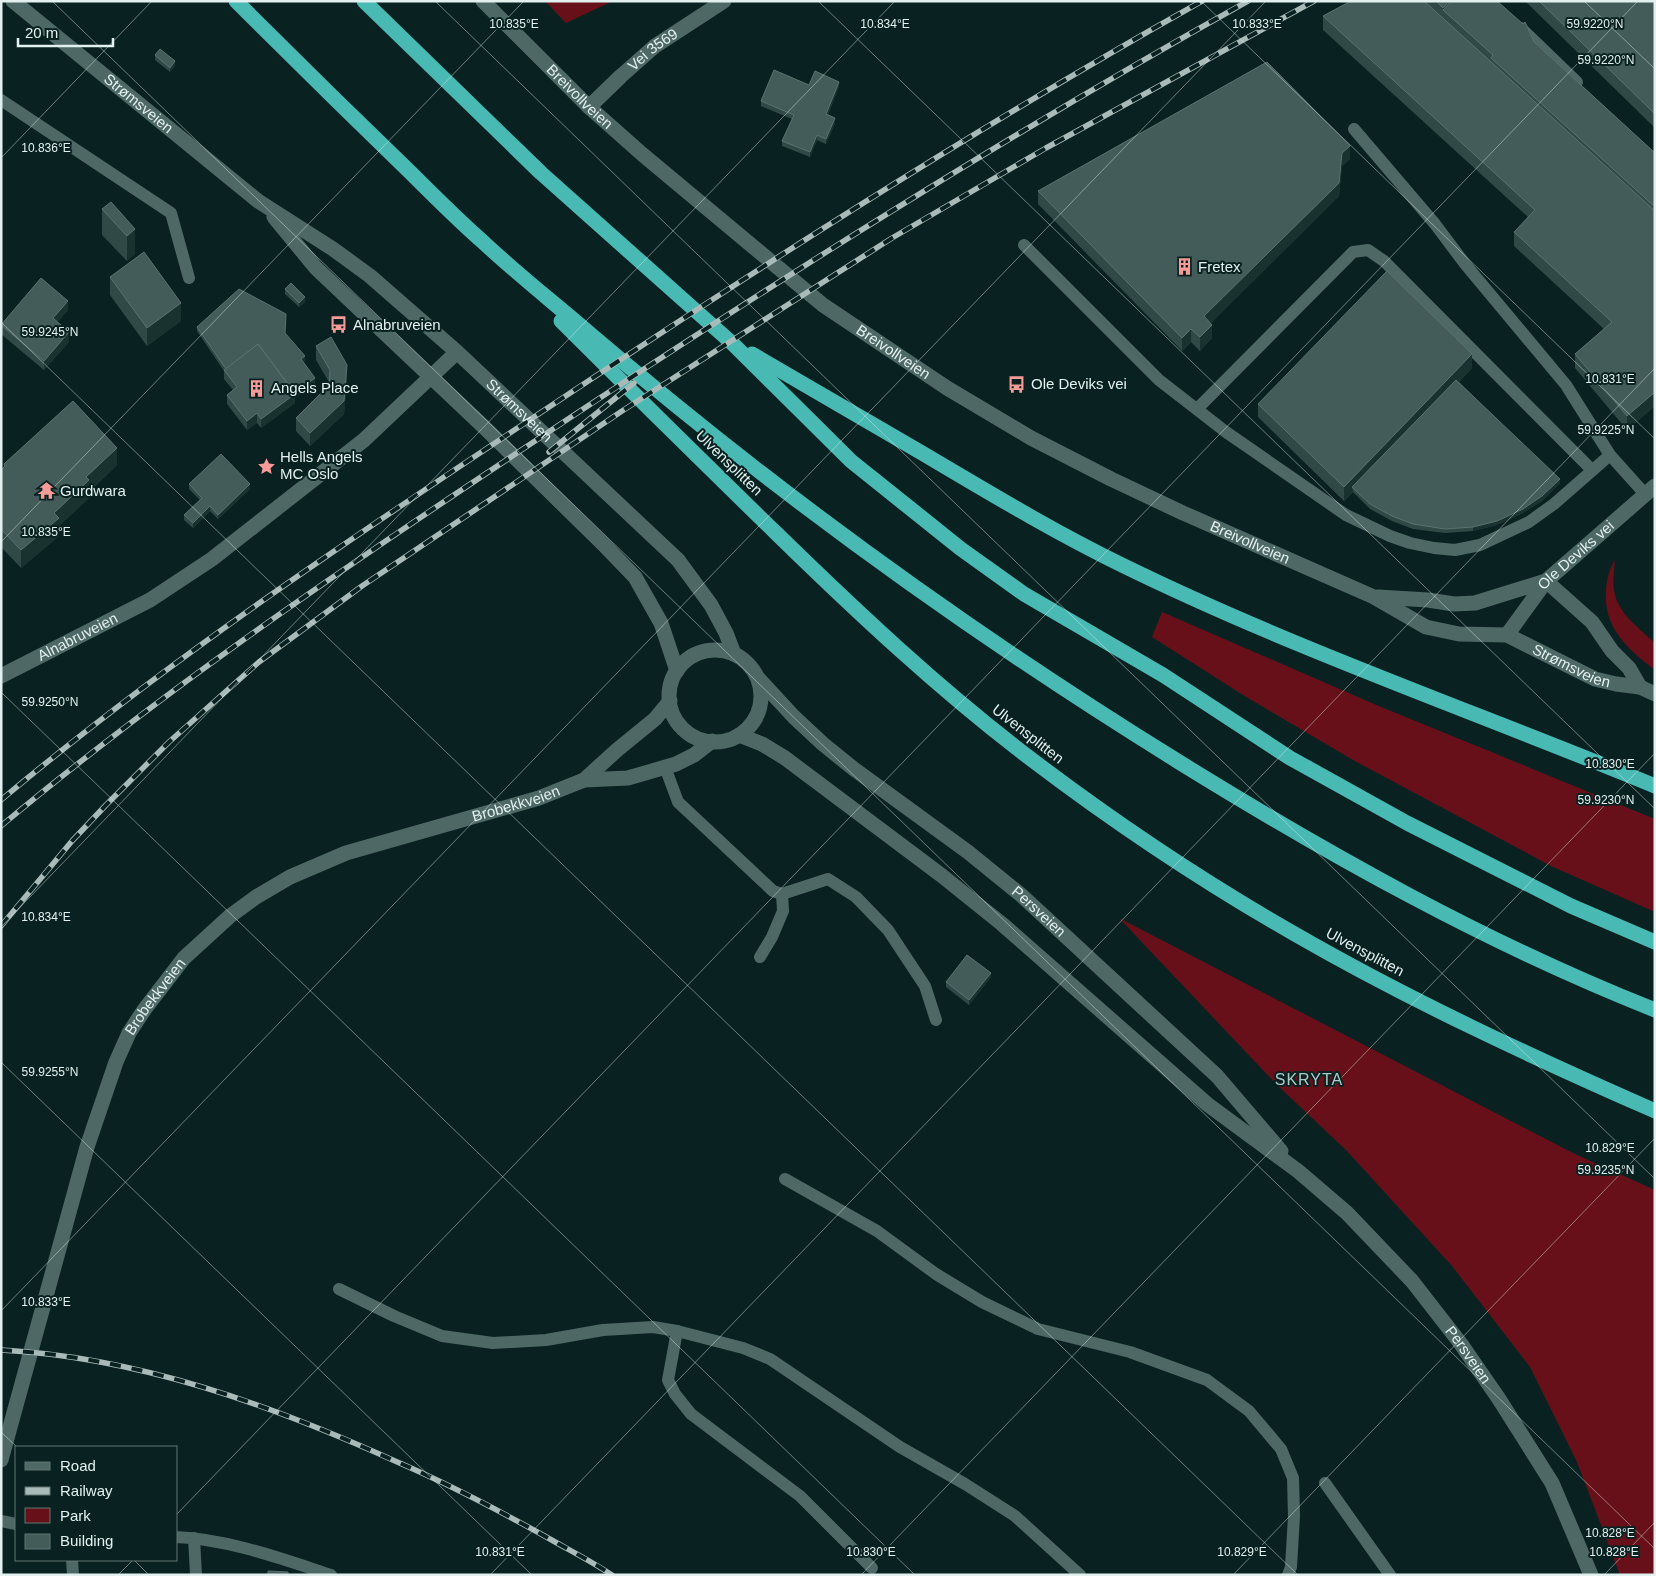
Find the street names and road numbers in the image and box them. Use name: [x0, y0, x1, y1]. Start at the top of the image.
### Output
street label: Vei 3569: [624, 25, 681, 74]
street label: Breivollveien: [543, 61, 616, 132]
street label: Strømsveien: [101, 70, 177, 136]
street label: Breivollveien: [853, 321, 934, 382]
street label: Strømsveien: [483, 375, 556, 445]
street label: Ulvensplitten: [693, 427, 766, 499]
street label: Breivollveien: [1208, 517, 1292, 567]
street label: Ole Deviks vei: [1534, 517, 1617, 593]
street label: Alnabruveien: [34, 609, 120, 664]
street label: Strømsveien: [1530, 640, 1612, 690]
street label: Ulvensplitten: [989, 700, 1067, 767]
street label: Brobekkveien: [470, 782, 562, 825]
street label: Persveien: [1009, 882, 1069, 940]
street label: Ulvensplitten: [1323, 924, 1407, 979]
street label: Brobekkveien: [121, 955, 189, 1038]
street label: Persveien: [1442, 1322, 1495, 1387]

